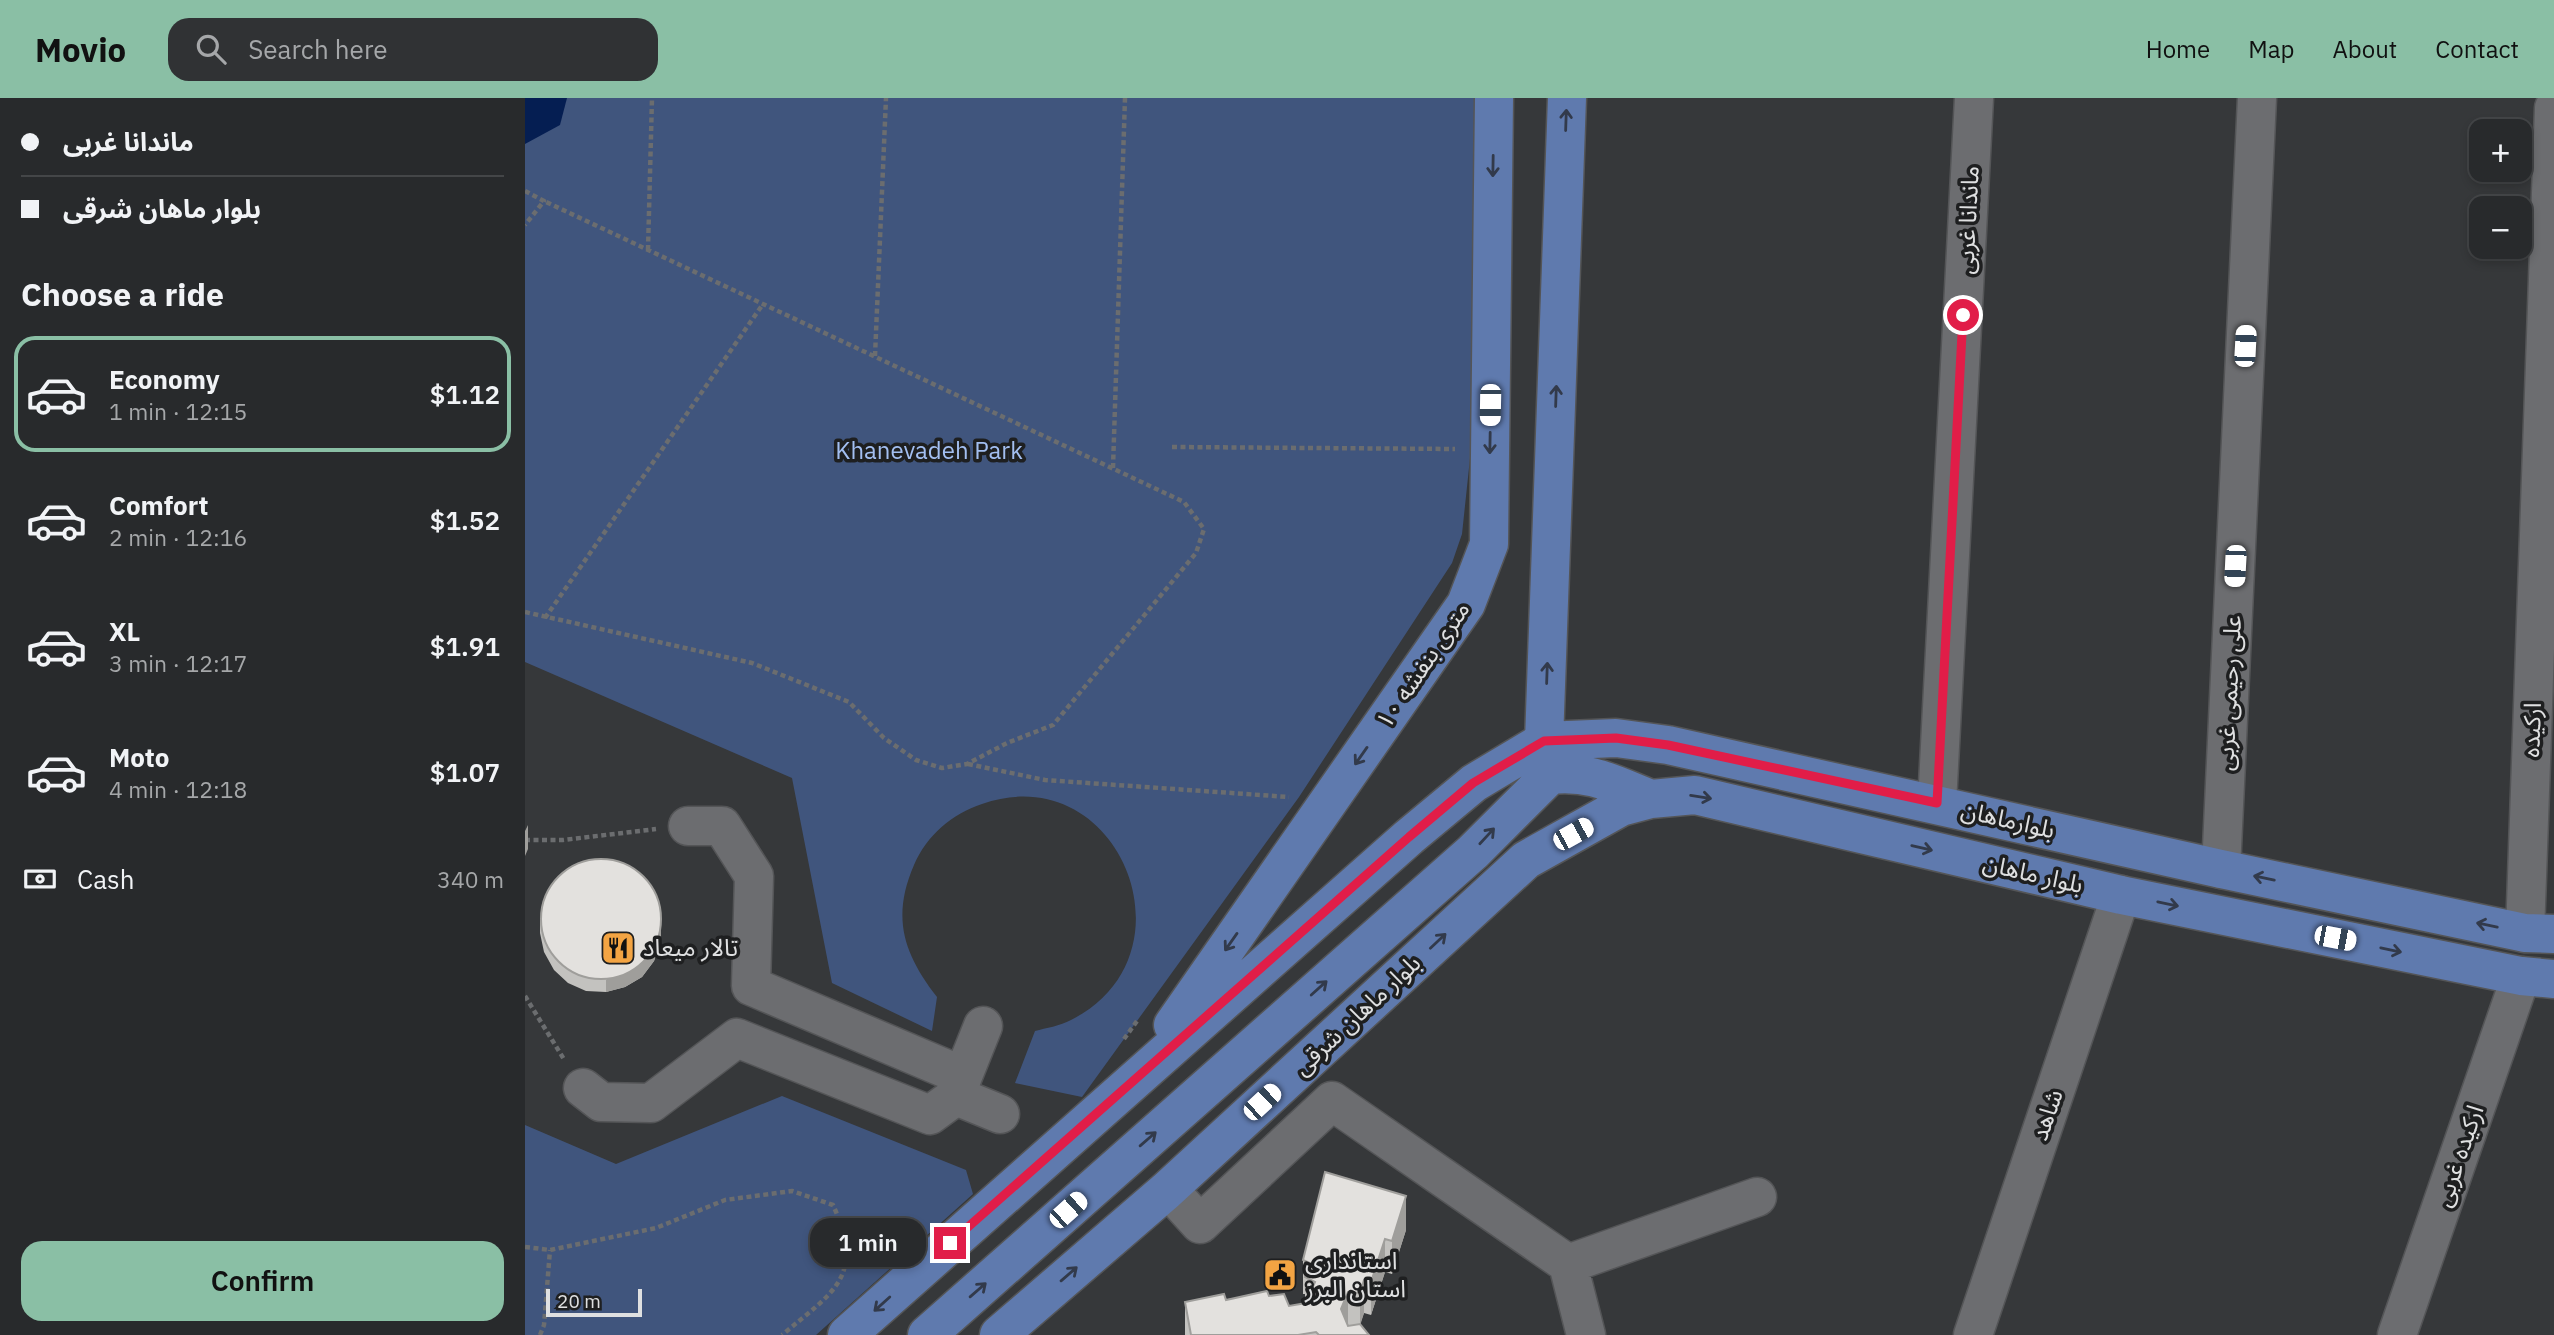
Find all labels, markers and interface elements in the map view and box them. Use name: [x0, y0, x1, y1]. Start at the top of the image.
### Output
search box: [168, 18, 658, 81]
text: Movio: [35, 28, 126, 71]
icon: search: [192, 30, 230, 68]
text: Search here: [248, 32, 388, 66]
text: Home: [2146, 33, 2210, 65]
text: Map: [2248, 33, 2294, 65]
text: About: [2332, 33, 2397, 65]
text: Contact: [2435, 33, 2519, 65]
one-way arrow: [1559, 109, 1572, 132]
map controls: [2469, 119, 2532, 259]
button: +: [2469, 119, 2532, 182]
text: ماندانا غربی: [63, 124, 194, 158]
one-way arrow: [1487, 154, 1500, 177]
street label: ماندانا غربی: [1948, 165, 1986, 275]
text: بلوار ماهان شرقی: [63, 191, 261, 225]
button: −: [2469, 196, 2532, 259]
text: Choose a ride: [21, 273, 224, 315]
route start: [1947, 299, 1979, 331]
car: [2234, 324, 2257, 368]
text: Economy: [109, 362, 220, 396]
icon: car: [25, 363, 88, 426]
text: $1.12: [430, 377, 500, 411]
car: [1480, 384, 1501, 426]
one-way arrow: [1550, 385, 1563, 408]
text: 1 min · 12:15: [109, 396, 247, 426]
one-way arrow: [1483, 431, 1497, 454]
park label: Khanevadeh Park: [835, 434, 1023, 466]
text: Comfort: [109, 488, 208, 522]
icon: car: [25, 489, 88, 552]
text: $1.52: [430, 503, 500, 537]
text: 2 min · 12:16: [109, 522, 247, 552]
car: [2224, 544, 2247, 588]
street label: ۱۰ متری بنفشه: [1368, 595, 1476, 734]
text: XL: [109, 614, 140, 648]
street label: علی رحیمی غربی: [2208, 614, 2248, 772]
icon: car: [25, 615, 88, 678]
text: $1.91: [430, 629, 500, 663]
text: 3 min · 12:17: [109, 648, 247, 678]
one-way arrow: [1540, 661, 1553, 684]
street label: ارکیده: [2514, 702, 2548, 758]
text: Moto: [109, 740, 169, 774]
icon: car: [25, 741, 88, 804]
one-way arrow: [1354, 746, 1368, 765]
text: $1.07: [430, 755, 500, 789]
text: 4 min · 12:18: [109, 774, 247, 804]
one-way arrow: [1689, 791, 1712, 804]
street label: بلوارماهان: [1958, 793, 2058, 845]
car: [1550, 815, 1597, 853]
one-way arrow: [1479, 828, 1496, 845]
one-way arrow: [1911, 842, 1933, 855]
street label: بلوار ماهان: [1980, 846, 2086, 900]
icon: cash: [21, 860, 59, 898]
text: Cash: [77, 862, 134, 896]
text: 340 m: [437, 864, 504, 894]
one-way arrow: [2253, 870, 2276, 884]
one-way arrow: [2156, 898, 2179, 912]
one-way arrow: [2476, 917, 2499, 931]
car: [2313, 924, 2358, 952]
restaurant icon: تالار میعاد: [599, 929, 637, 967]
place label: تالار میعاد: [643, 931, 738, 963]
one-way arrow: [1224, 932, 1238, 951]
one-way arrow: [1429, 933, 1447, 949]
one-way arrow: [2379, 943, 2402, 957]
street label: بلوار ماهان شرقی: [1286, 947, 1427, 1082]
one-way arrow: [1309, 980, 1327, 996]
car: [1240, 1080, 1285, 1124]
street label: شاهد: [2022, 1085, 2070, 1145]
street label: ارکیده غربی: [2426, 1101, 2490, 1211]
one-way arrow: [1139, 1131, 1157, 1147]
car: [1046, 1188, 1091, 1232]
callout: 1 min: [810, 1218, 925, 1268]
text: 1 min: [838, 1227, 898, 1257]
route end: [934, 1227, 966, 1259]
button: Confirm: [21, 1241, 504, 1321]
place label: استانداری استان البرز: [1304, 1244, 1406, 1304]
public building icon: استانداری استان البرز: [1261, 1256, 1299, 1294]
one-way arrow: [1060, 1266, 1078, 1282]
one-way arrow: [969, 1282, 987, 1298]
scale bar: [546, 1286, 642, 1318]
text: 20 m: [557, 1289, 601, 1313]
one-way arrow: [873, 1296, 891, 1312]

